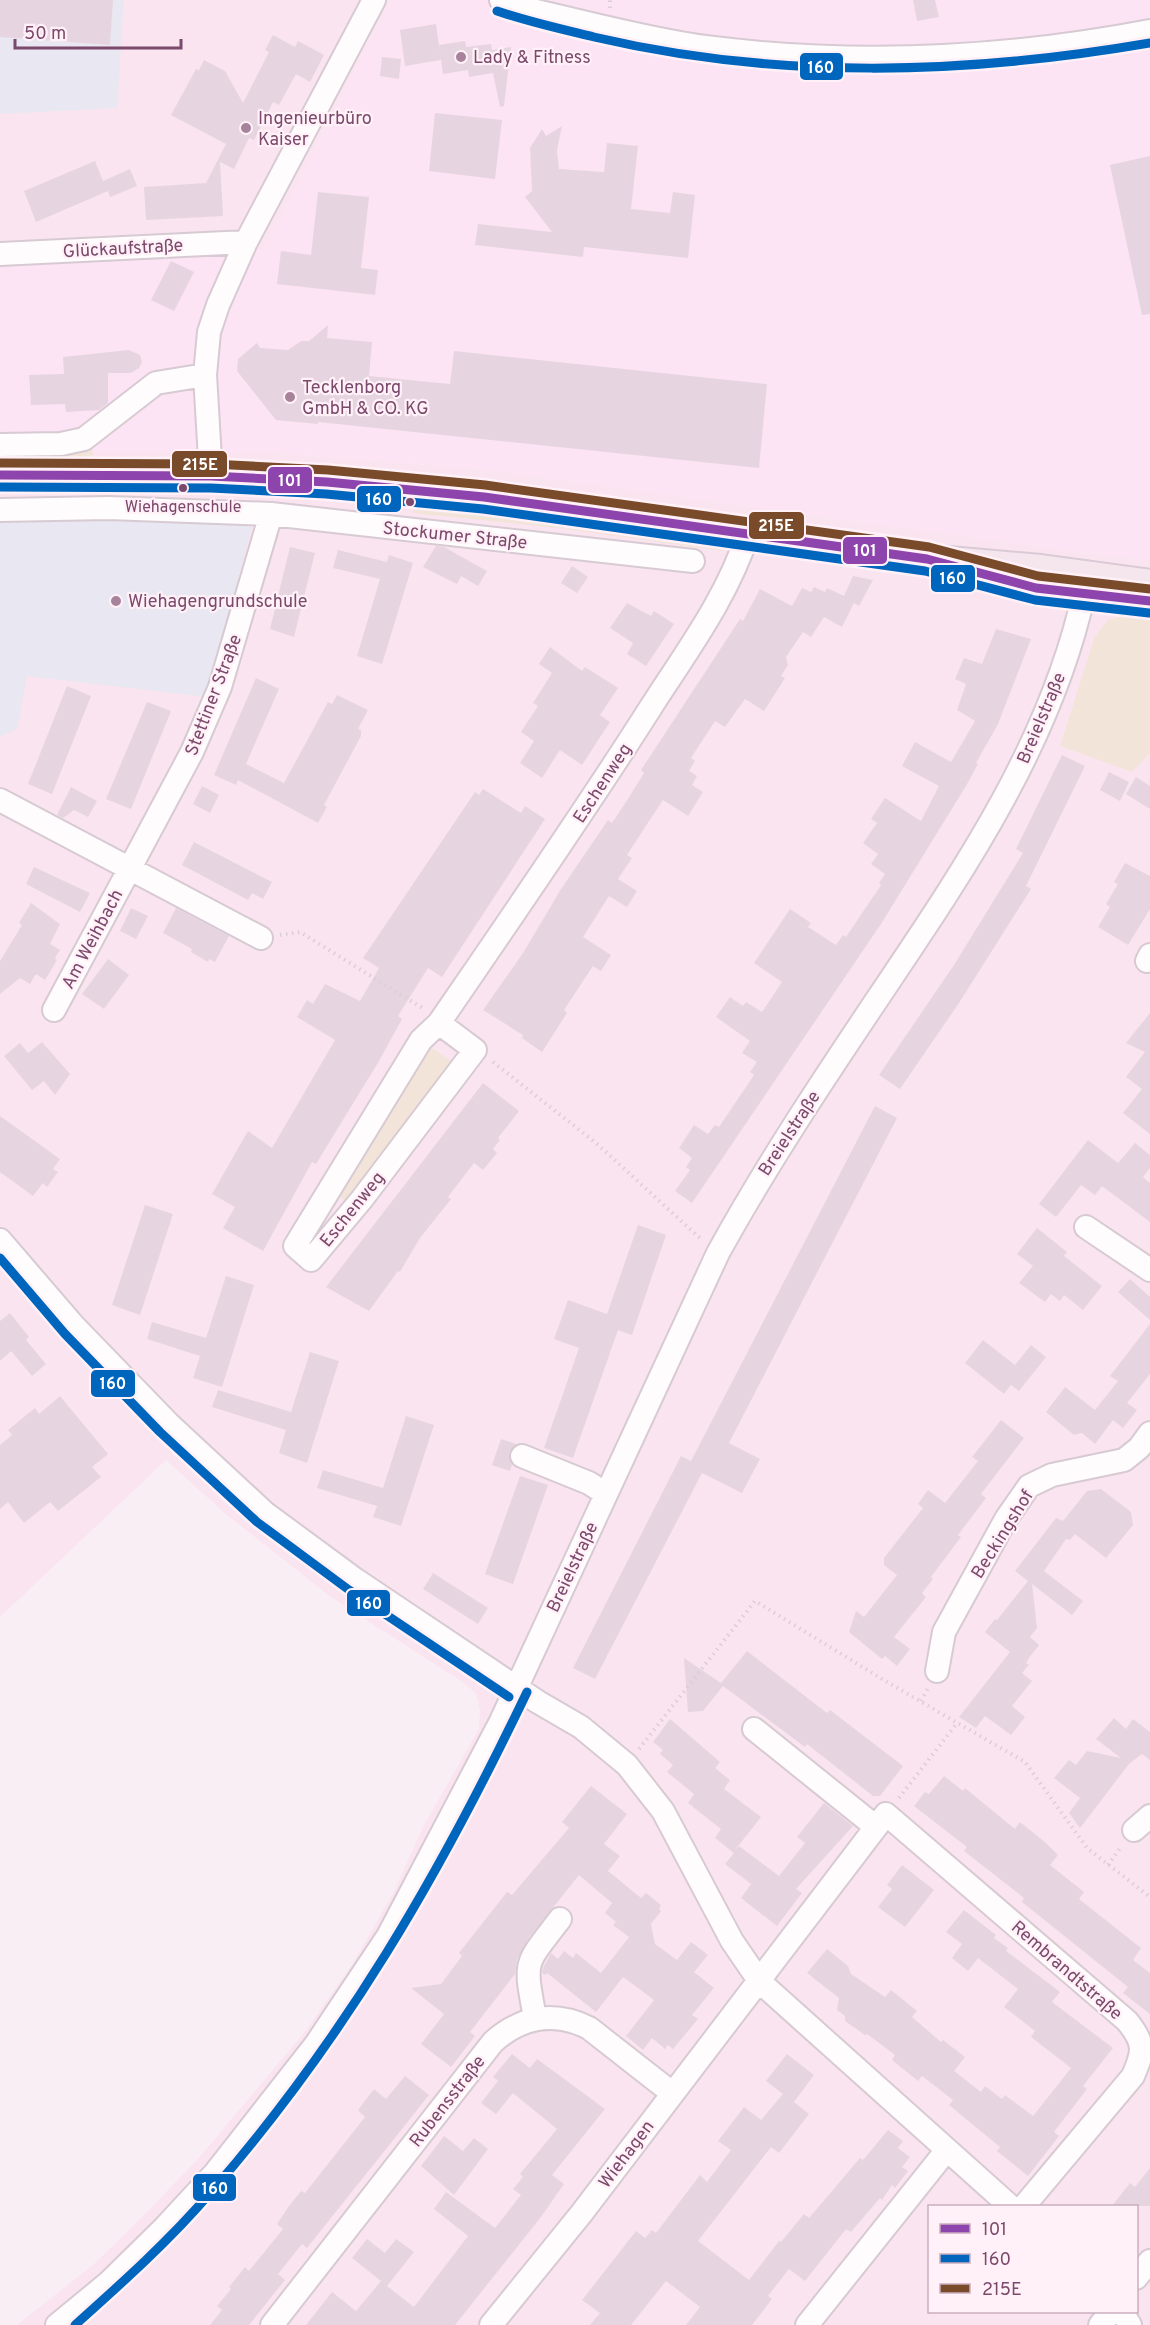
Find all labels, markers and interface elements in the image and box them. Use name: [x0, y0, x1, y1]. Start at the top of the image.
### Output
scale bar: [15, 12, 182, 50]
text: 50 m: [24, 23, 66, 46]
place label: Lady & Fitness: [473, 47, 591, 70]
marker: Lady & Fitness: [454, 50, 468, 64]
line badge: 160: [799, 52, 844, 81]
text: 160: [808, 59, 834, 79]
place label: Ingenieurbüro Kaiser: [258, 108, 372, 152]
marker: Ingenieurbüro Kaiser: [239, 121, 253, 135]
street label: Glückaufstraße: [62, 235, 184, 264]
place label: Tecklenborg GmbH & CO. KG: [302, 377, 429, 421]
marker: Tecklenborg GmbH & CO. KG: [283, 390, 297, 404]
line badge: 215E: [171, 450, 228, 478]
text: 215E: [182, 456, 218, 476]
line badge: 101: [267, 466, 313, 494]
text: 101: [278, 472, 302, 492]
marker: Wiehagenschule: [177, 482, 189, 494]
line badge: 160: [356, 485, 402, 513]
text: 160: [366, 491, 392, 511]
unlabelled marker: [404, 496, 416, 508]
place label: Wiehagenschule: [125, 498, 241, 518]
line badge: 215E: [748, 511, 805, 540]
street label: Stockumer Straße: [381, 517, 528, 556]
text: 215E: [758, 517, 794, 537]
line badge: 101: [842, 536, 888, 565]
text: 101: [853, 542, 877, 562]
line badge: 160: [930, 564, 976, 593]
text: 160: [940, 570, 966, 590]
place label: Wiehagengrundschule: [128, 591, 307, 614]
marker: Wiehagengrundschule: [109, 594, 123, 608]
street label: Stettiner Straße: [181, 632, 248, 760]
street label: Breielstraße: [1013, 669, 1072, 768]
street label: Eschenweg: [569, 739, 638, 828]
street label: Am Weihbach: [57, 886, 129, 994]
street label: Breielstraße: [754, 1087, 826, 1181]
street label: Eschenweg: [316, 1167, 391, 1252]
line badge: 160: [90, 1369, 136, 1398]
text: 160: [100, 1375, 126, 1395]
street label: Beckingshof: [967, 1486, 1040, 1583]
street label: Breielstraße: [542, 1519, 604, 1617]
line badge: 160: [346, 1589, 391, 1617]
text: 160: [356, 1595, 382, 1615]
street label: Rembrandtstraße: [1006, 1916, 1126, 2026]
street label: Rubensstraße: [405, 2051, 491, 2153]
street label: Wiehagen: [594, 2116, 660, 2194]
line badge: 160: [192, 2173, 237, 2202]
text: 160: [202, 2180, 228, 2200]
legend: [928, 2205, 1138, 2313]
text: 101: [982, 2219, 1007, 2242]
text: 160: [982, 2249, 1011, 2272]
text: 215E: [982, 2279, 1022, 2302]

